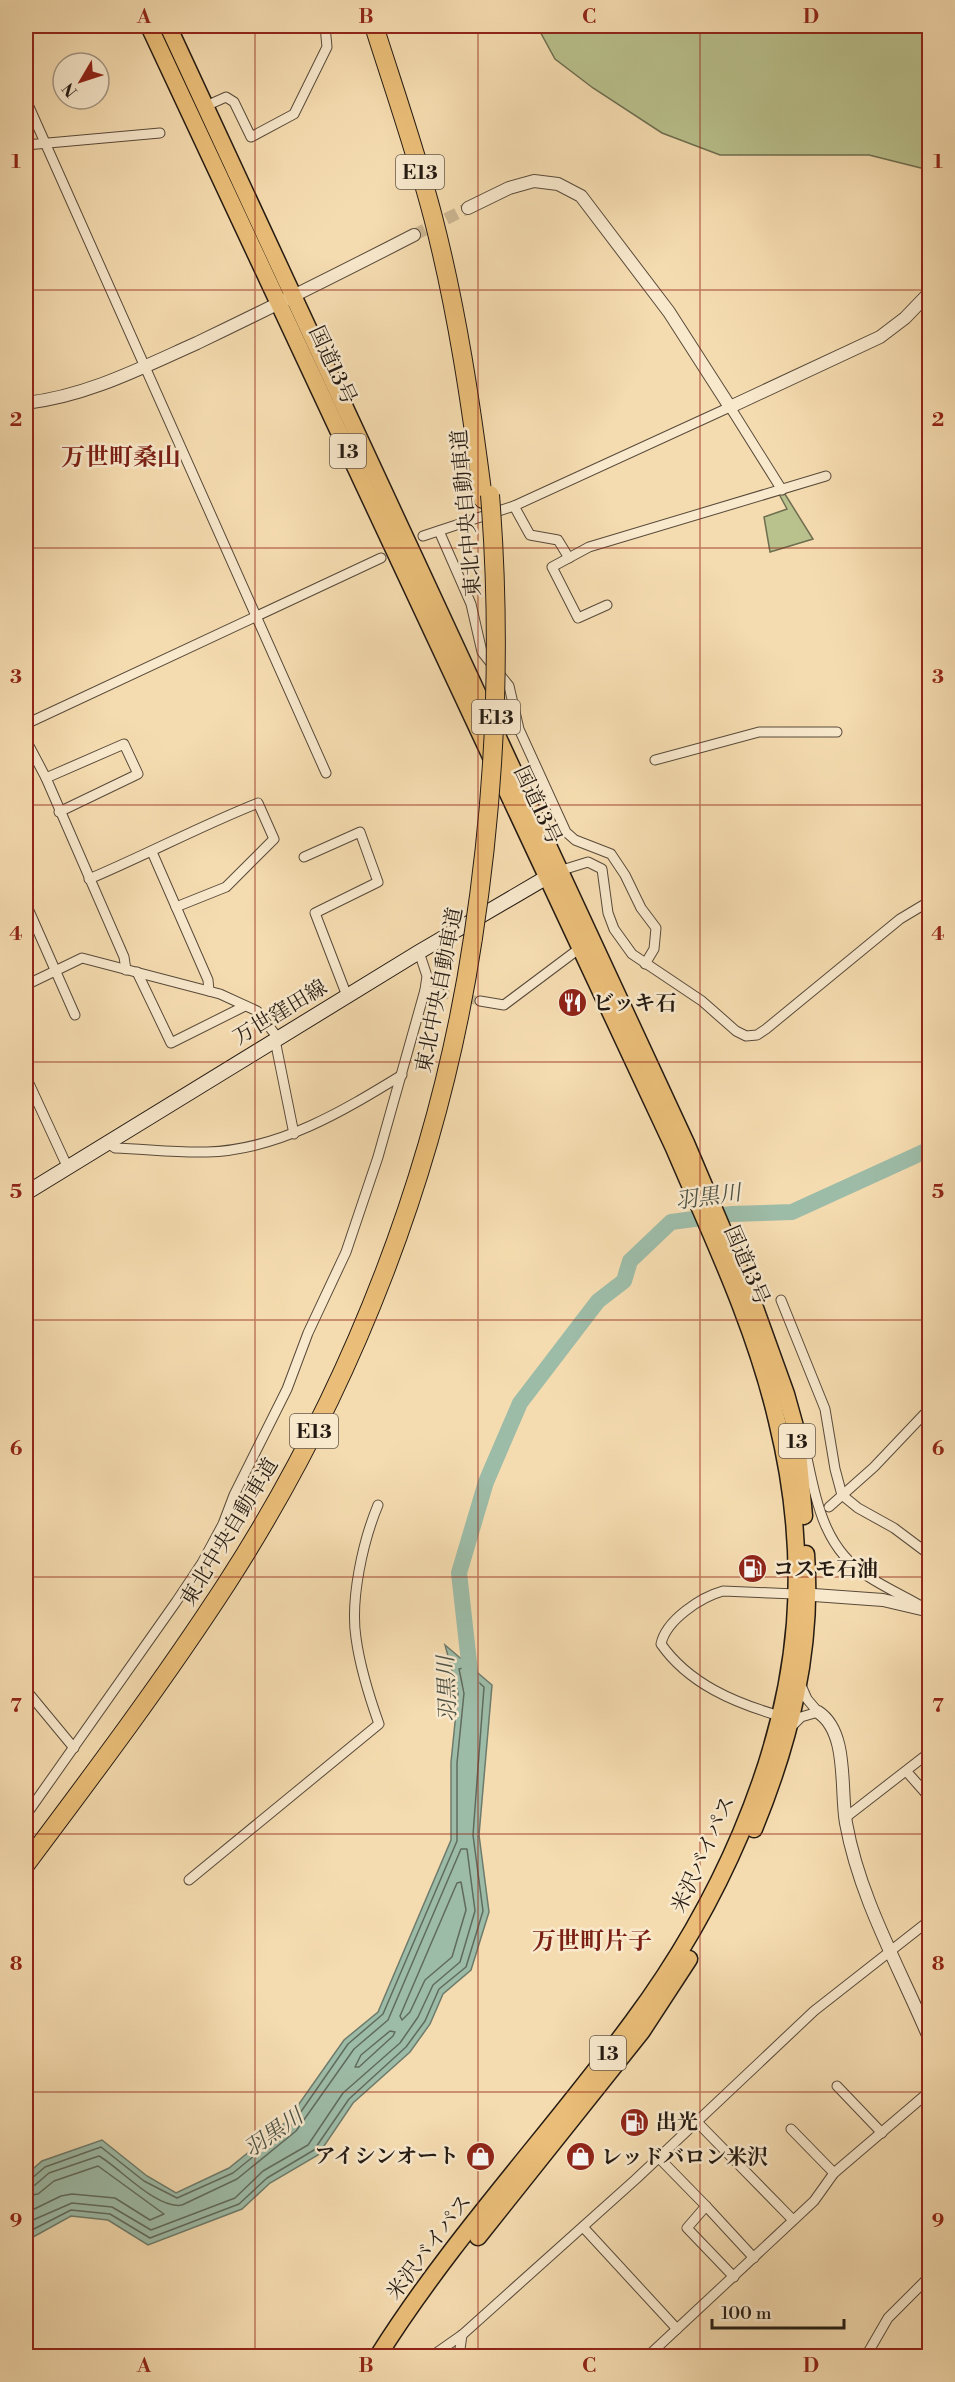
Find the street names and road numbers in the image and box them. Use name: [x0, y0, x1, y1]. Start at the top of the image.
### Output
road number: E13: [396, 155, 444, 189]
street label: 国道13号: [303, 322, 362, 409]
street label: 東北中央自動車道: [447, 428, 487, 598]
road number: 13: [330, 434, 366, 468]
road number: E13: [472, 700, 520, 734]
street label: 国道13号: [508, 762, 567, 849]
street label: 東北中央自動車道: [411, 905, 469, 1075]
street label: 万世窪田線: [229, 975, 332, 1051]
street label: 国道13号: [718, 1222, 774, 1309]
road number: E13: [290, 1414, 338, 1448]
road number: 13: [779, 1424, 815, 1458]
street label: 東北中央自動車道: [175, 1454, 284, 1611]
street label: 米沢バイパス: [666, 1792, 741, 1917]
road number: 13: [590, 2036, 626, 2070]
street label: 米沢バイパス: [382, 2190, 478, 2306]

